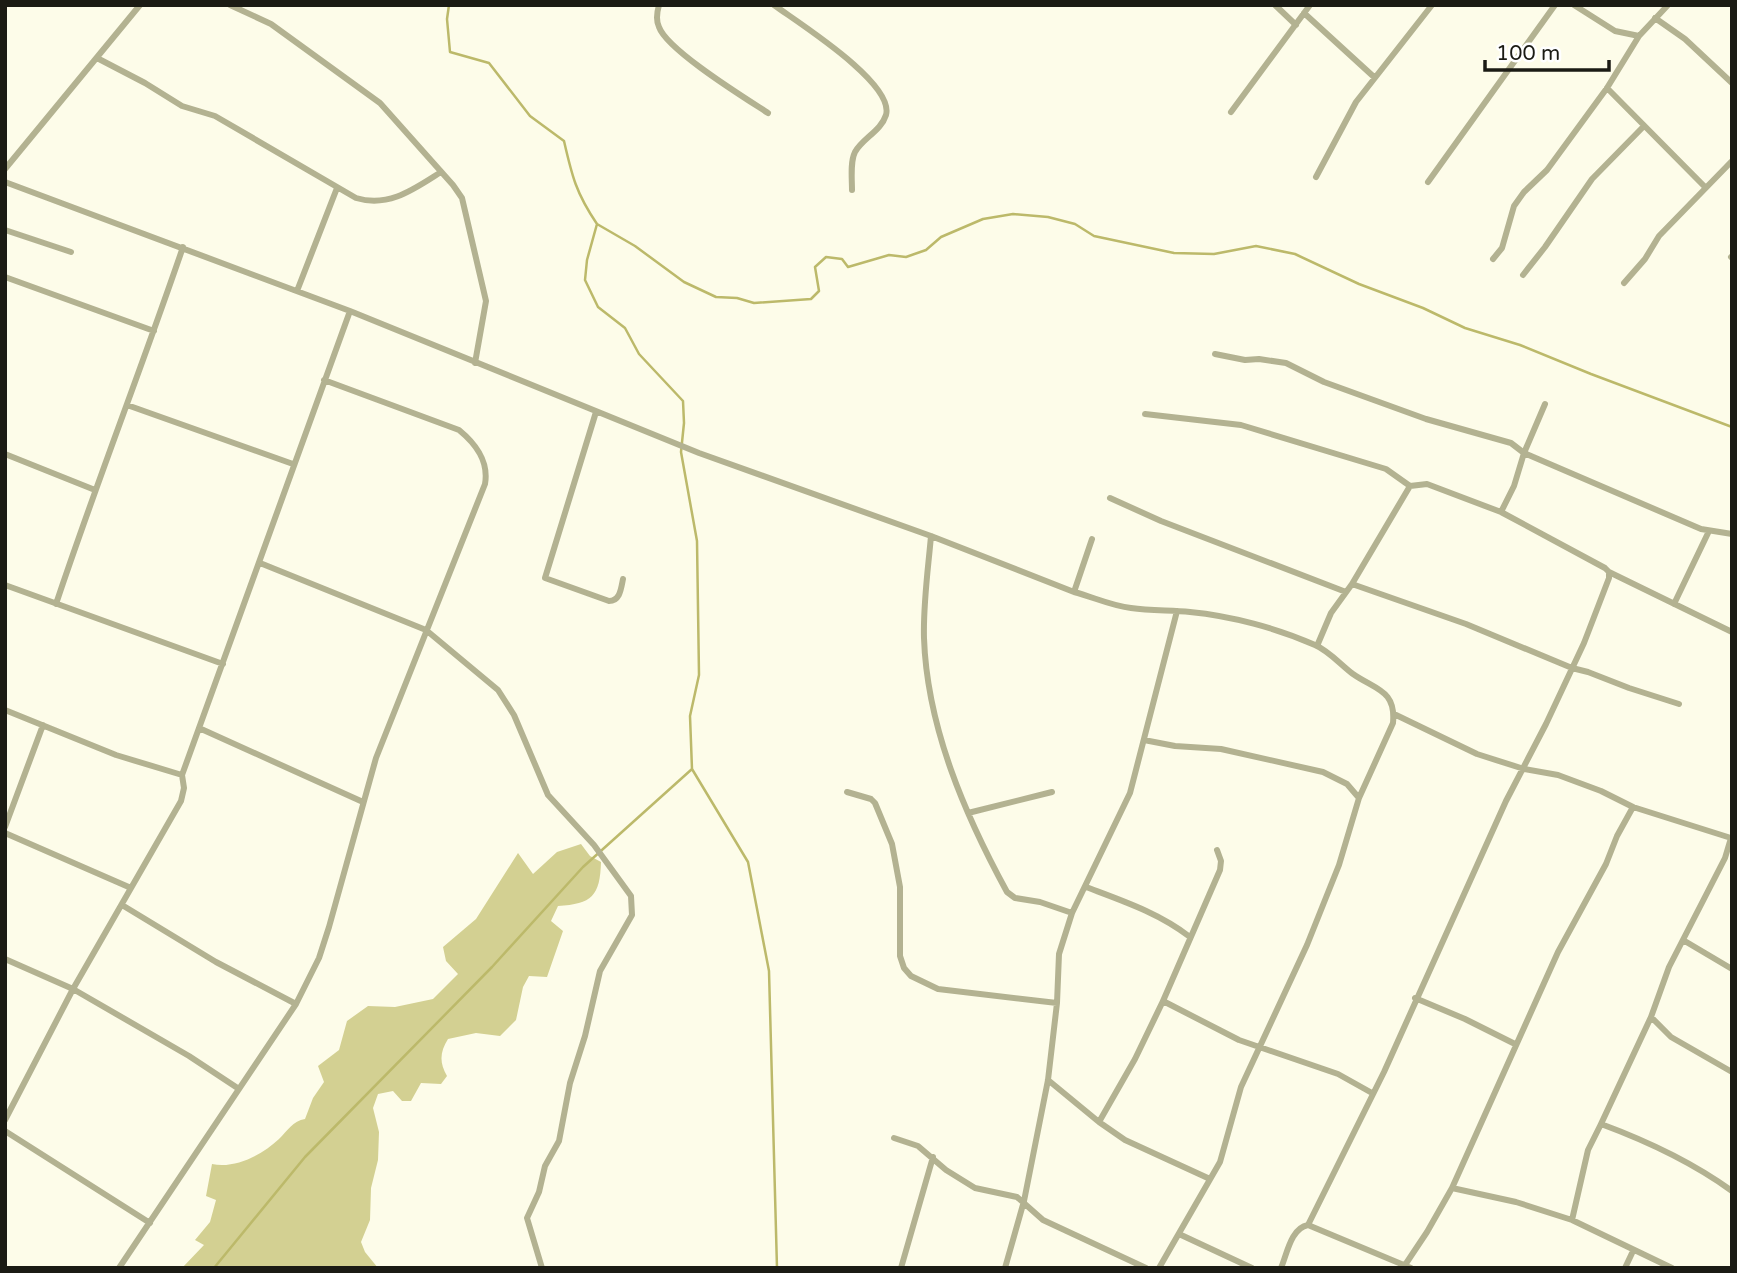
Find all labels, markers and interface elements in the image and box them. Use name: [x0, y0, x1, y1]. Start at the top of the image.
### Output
scale bar: [1485, 28, 1609, 72]
text: 100 m: [1496, 41, 1560, 66]

